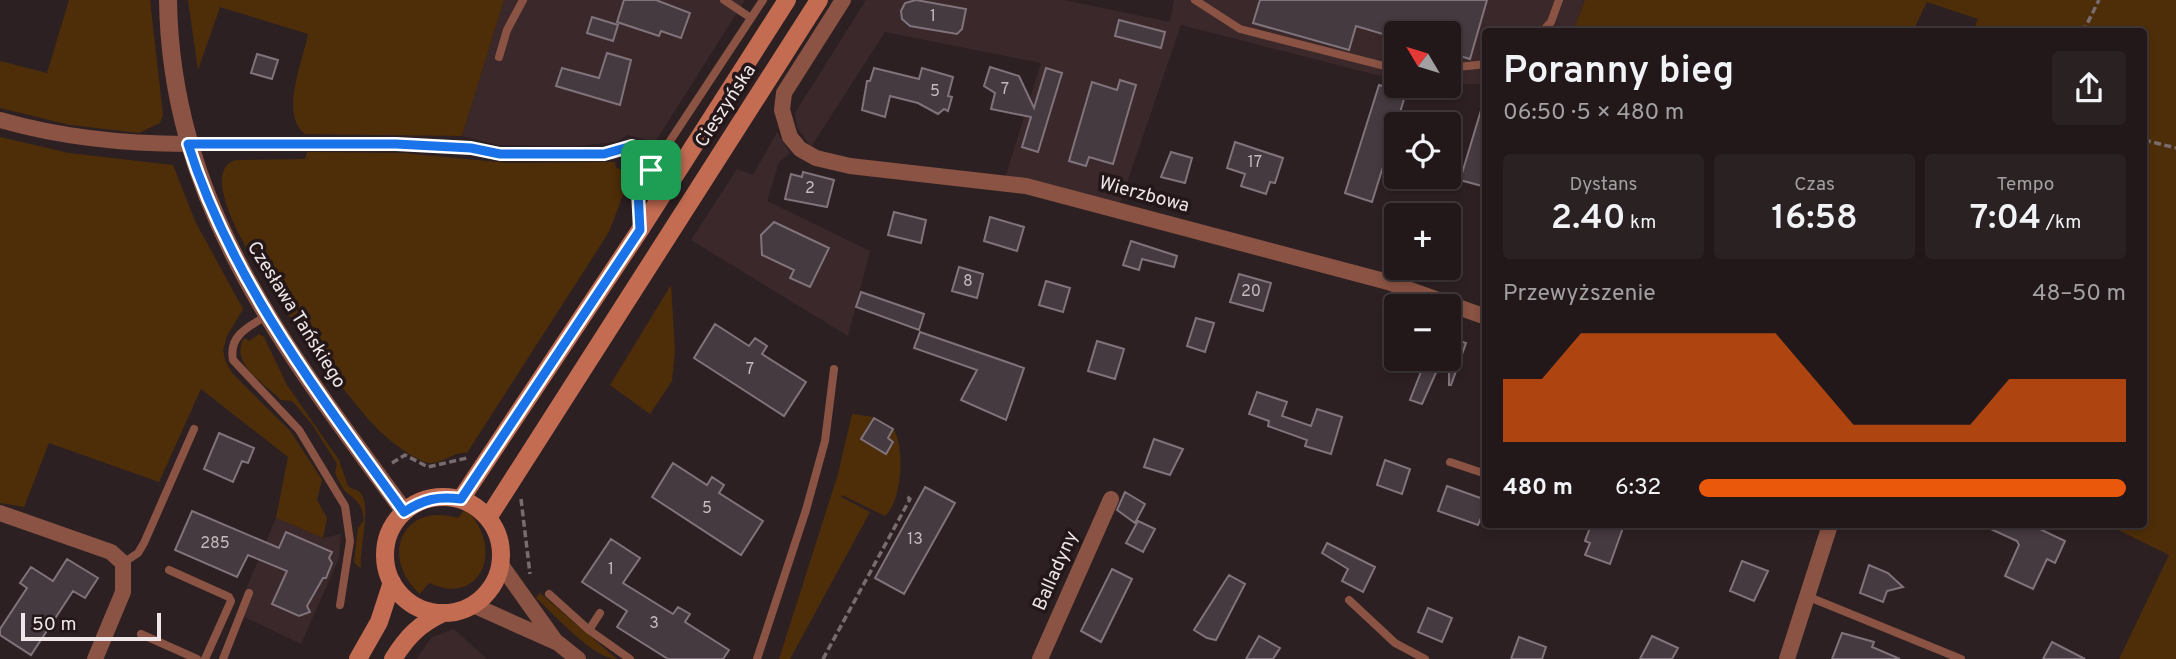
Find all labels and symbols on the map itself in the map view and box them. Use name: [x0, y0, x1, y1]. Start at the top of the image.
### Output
house number: 1: [930, 7, 936, 27]
north arrow: [1384, 21, 1461, 98]
street label: Cieszyńska: [690, 60, 762, 152]
house number: 7: [1001, 80, 1009, 100]
house number: 5: [930, 82, 940, 102]
pin: [621, 140, 681, 200]
house number: 17: [1248, 153, 1262, 173]
street label: Wierzbowa: [1096, 171, 1192, 219]
house number: 2: [805, 179, 815, 199]
street label: Czesława Tańskiego: [241, 237, 351, 393]
house number: 8: [963, 272, 973, 292]
house number: 20: [1241, 282, 1261, 302]
house number: 7: [746, 360, 754, 380]
house number: 5: [702, 499, 712, 519]
street label: Balladyny: [1028, 528, 1084, 614]
house number: 13: [907, 530, 923, 550]
house number: 285: [200, 534, 230, 554]
house number: 1: [608, 560, 614, 580]
scale bar: [21, 610, 161, 642]
house number: 3: [649, 614, 659, 634]

